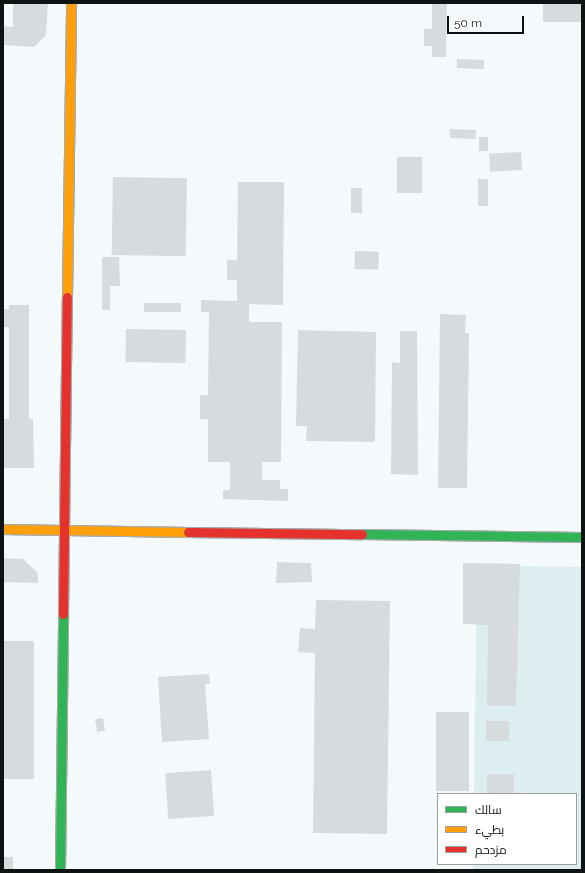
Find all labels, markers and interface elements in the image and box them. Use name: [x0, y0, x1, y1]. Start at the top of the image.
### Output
scale bar: [449, 8, 526, 34]
text: 50 m: [454, 16, 482, 30]
legend: [437, 793, 577, 865]
text: سالك: [475, 803, 502, 817]
text: بطيء: [475, 823, 504, 837]
text: مزدحم: [475, 843, 507, 857]

